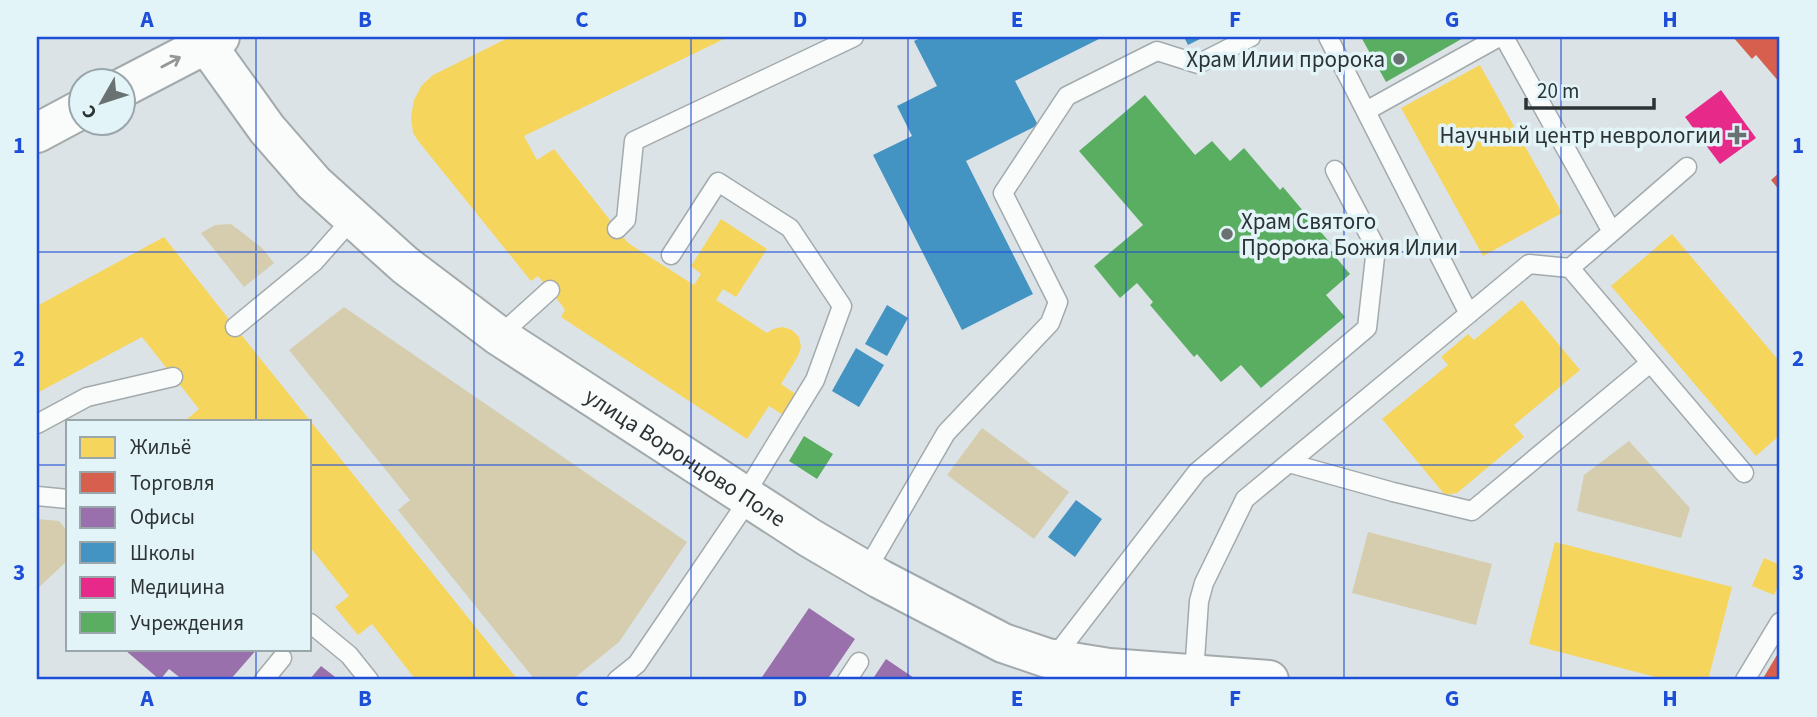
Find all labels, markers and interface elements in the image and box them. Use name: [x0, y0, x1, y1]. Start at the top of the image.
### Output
text: A: [139, 3, 154, 36]
text: B: [358, 3, 372, 36]
text: C: [575, 3, 589, 36]
text: D: [793, 3, 807, 36]
text: E: [1011, 3, 1023, 36]
text: F: [1229, 3, 1241, 36]
text: G: [1445, 3, 1459, 36]
text: H: [1662, 3, 1678, 36]
place label: Храм Илии пророка: [1186, 43, 1385, 76]
marker: Храм Илии пророка: [1391, 51, 1407, 67]
one-way arrow: [161, 55, 181, 69]
north arrow: [66, 66, 136, 136]
scale bar: [1526, 66, 1654, 110]
text: 20 m: [1537, 76, 1579, 106]
text: С: [76, 99, 104, 125]
place label: Научный центр неврологии: [1439, 119, 1721, 152]
marker: Научный центр неврологии: [1727, 125, 1747, 145]
text: 1: [13, 129, 25, 162]
text: 1: [1792, 129, 1804, 162]
place label: Храм Святого Пророка Божия Илии: [1241, 205, 1458, 264]
marker: Храм Святого Пророка Божия Илии: [1219, 226, 1235, 242]
text: 2: [13, 342, 25, 375]
text: 2: [1792, 342, 1804, 375]
street label: улица Воронцово Поле: [578, 380, 792, 535]
legend: [66, 420, 312, 650]
text: Жильё: [130, 432, 191, 462]
text: Торговля: [130, 468, 215, 498]
text: Офисы: [130, 502, 195, 532]
text: Школы: [130, 538, 195, 568]
text: 3: [13, 556, 25, 589]
text: 3: [1792, 556, 1804, 589]
text: Медицина: [130, 572, 225, 602]
text: Учреждения: [130, 608, 244, 638]
text: A: [139, 682, 154, 715]
text: B: [358, 682, 372, 715]
text: C: [575, 682, 589, 715]
text: D: [793, 682, 807, 715]
text: E: [1011, 682, 1023, 715]
text: F: [1229, 682, 1241, 715]
text: G: [1445, 682, 1459, 715]
text: H: [1662, 682, 1678, 715]

